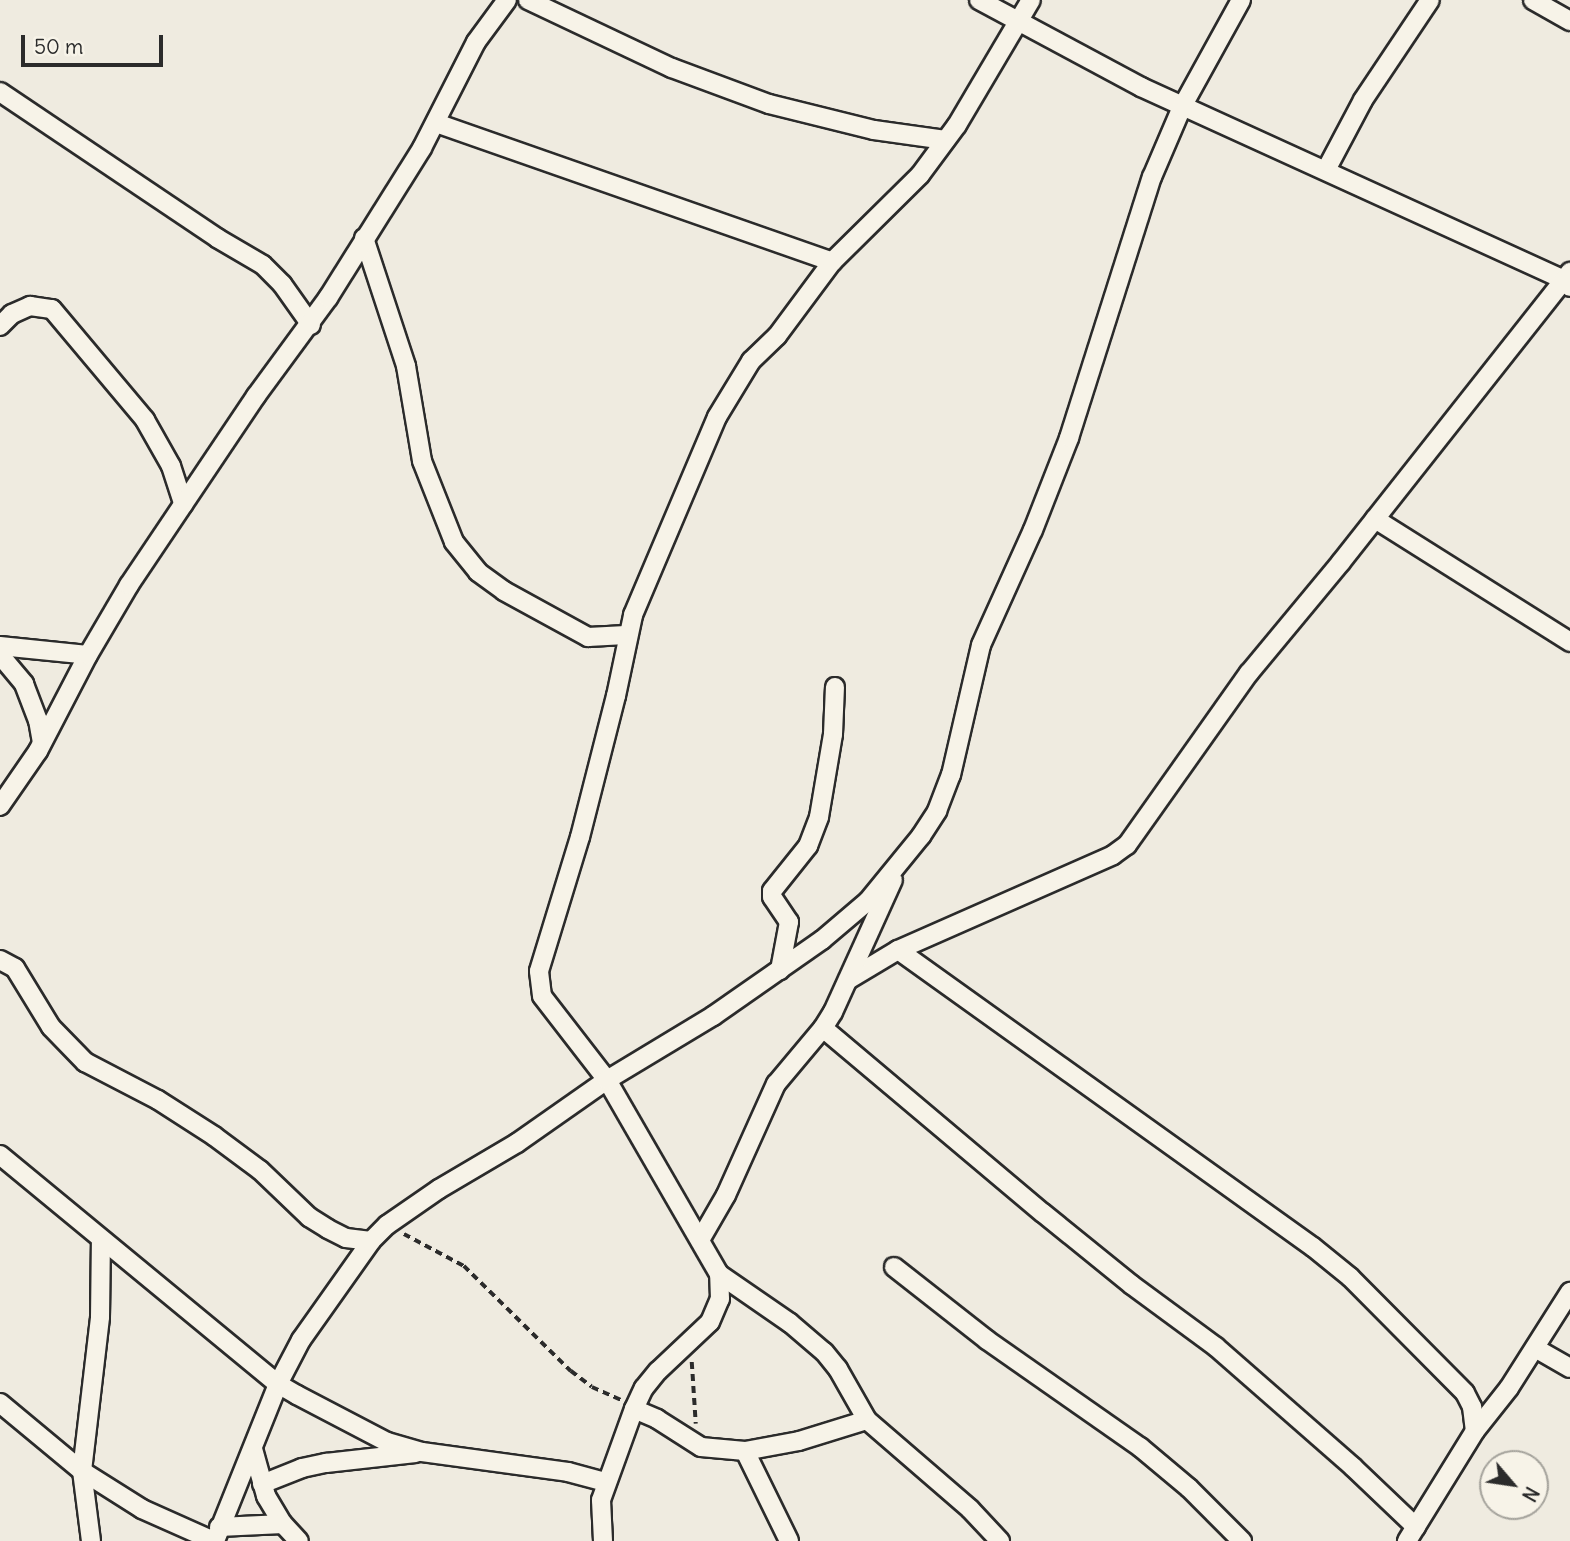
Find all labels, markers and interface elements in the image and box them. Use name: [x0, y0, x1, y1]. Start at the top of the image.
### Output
scale bar: [24, 21, 166, 65]
text: 50 m: [34, 33, 83, 60]
north arrow: [1479, 1450, 1549, 1520]
text: N: [1517, 1483, 1544, 1506]

